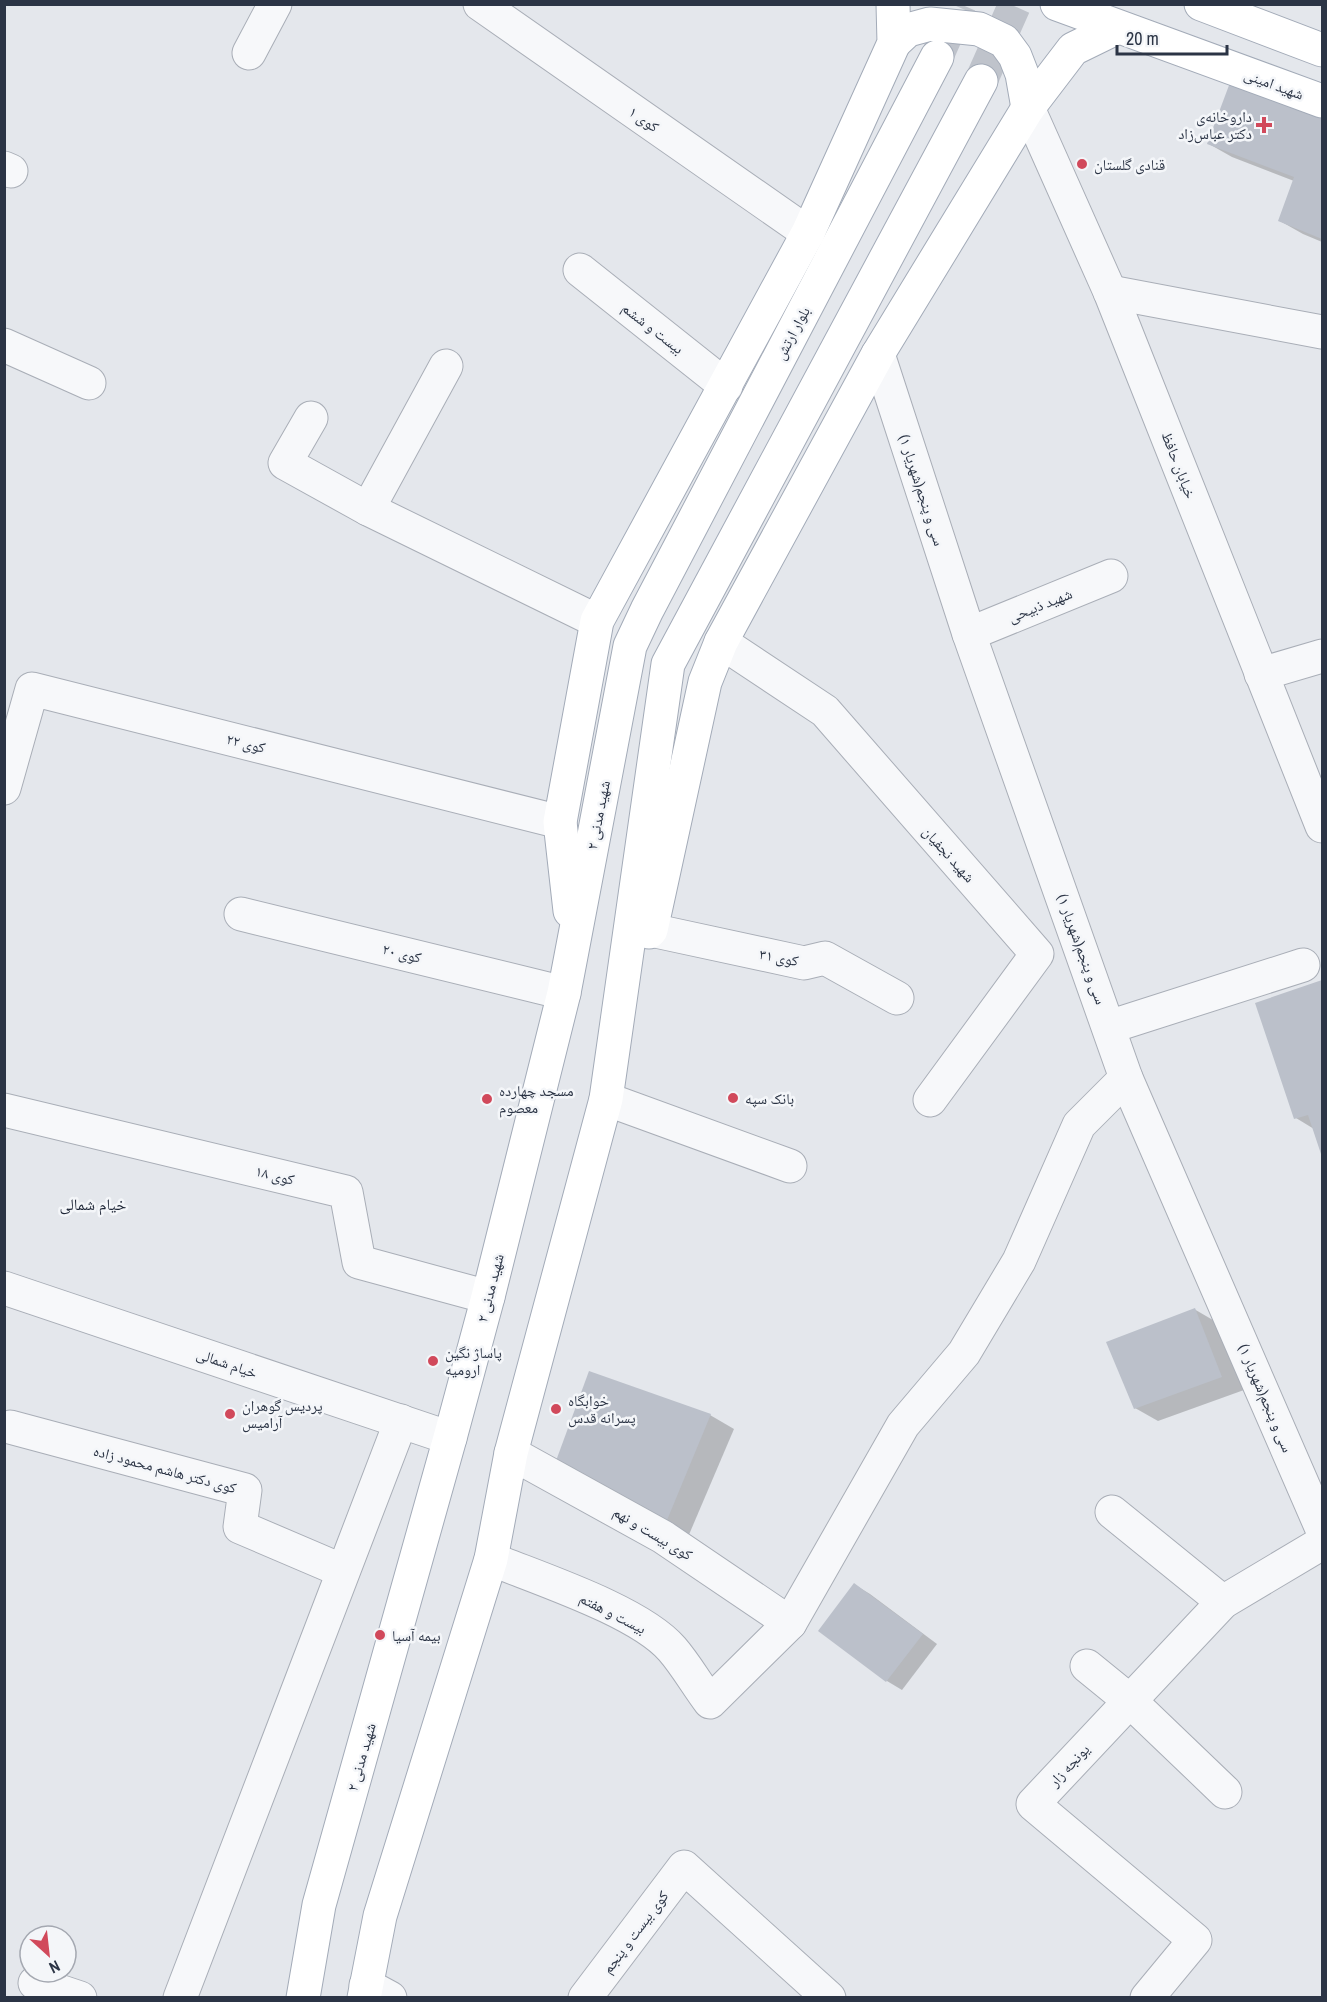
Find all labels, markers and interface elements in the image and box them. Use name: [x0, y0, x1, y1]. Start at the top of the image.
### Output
scale bar: [1117, 18, 1226, 56]
text: 20 m: [1126, 26, 1159, 51]
street label: شهید امینی: [1241, 64, 1307, 105]
street label: کوی ۱: [625, 101, 663, 137]
place label: داروخانه‌ی دکتر عباس‌زاد: [1178, 106, 1252, 144]
marker: داروخانه‌ی دکتر عباس‌زاد: [1257, 118, 1271, 132]
place label: قنادی گلستان: [1094, 154, 1165, 175]
marker: قنادی گلستان: [1075, 157, 1089, 171]
street label: بیست و ششم: [618, 297, 688, 359]
street label: بلوار ارتش: [769, 303, 815, 363]
street label: خیابان حافظ: [1157, 428, 1202, 502]
street label: سی و پنجم(شهریار ۱): [894, 431, 950, 549]
street label: شهید ذبیحی: [1005, 583, 1075, 627]
street label: کوی ۲۲: [224, 728, 268, 758]
street label: شهید مدنی ۲: [581, 778, 615, 851]
street label: شهید نجفیان: [918, 821, 980, 887]
street label: سی و پنجم(شهریار ۱): [1052, 891, 1112, 1007]
street label: کوی ۲۰: [380, 938, 424, 968]
street label: کوی ۳۱: [758, 943, 800, 971]
place label: مسجد چهارده معصوم: [499, 1080, 574, 1118]
place label: بانک سپه: [745, 1088, 794, 1109]
marker: بانک سپه: [726, 1091, 740, 1105]
marker: مسجد چهارده معصوم: [480, 1092, 494, 1106]
street label: کوی ۱۸: [253, 1160, 297, 1190]
district label: خیام شمالی: [59, 1193, 127, 1215]
street label: شهید مدنی ۲: [471, 1251, 509, 1325]
street label: سی و پنجم(شهریار ۱): [1234, 1340, 1298, 1456]
place label: پاساژ نگین ارومیه: [445, 1342, 502, 1380]
street label: خیام شمالی: [194, 1343, 261, 1383]
marker: پاساژ نگین ارومیه: [426, 1354, 440, 1368]
place label: خوابگاە پسرانە قدس: [568, 1390, 636, 1428]
place label: پردیس گوهران آرامیس: [242, 1395, 323, 1433]
marker: خوابگاە پسرانە قدس: [549, 1402, 563, 1416]
marker: پردیس گوهران آرامیس: [223, 1407, 237, 1421]
street label: کوی دکتر هاشم محمود زاده: [91, 1440, 239, 1498]
street label: کوی بیست و نهم: [609, 1501, 697, 1565]
street label: بیست و هفتم: [576, 1587, 650, 1639]
place label: بیمه آسیا: [392, 1625, 441, 1646]
marker: بیمه آسیا: [373, 1628, 387, 1642]
street label: شهید مدنی ۲: [341, 1720, 381, 1794]
street label: یونجه زار: [1043, 1739, 1094, 1792]
street label: کوی بیست و پنجم: [597, 1886, 673, 1978]
north arrow: [18, 1924, 78, 1984]
text: N: [46, 1955, 64, 1979]

